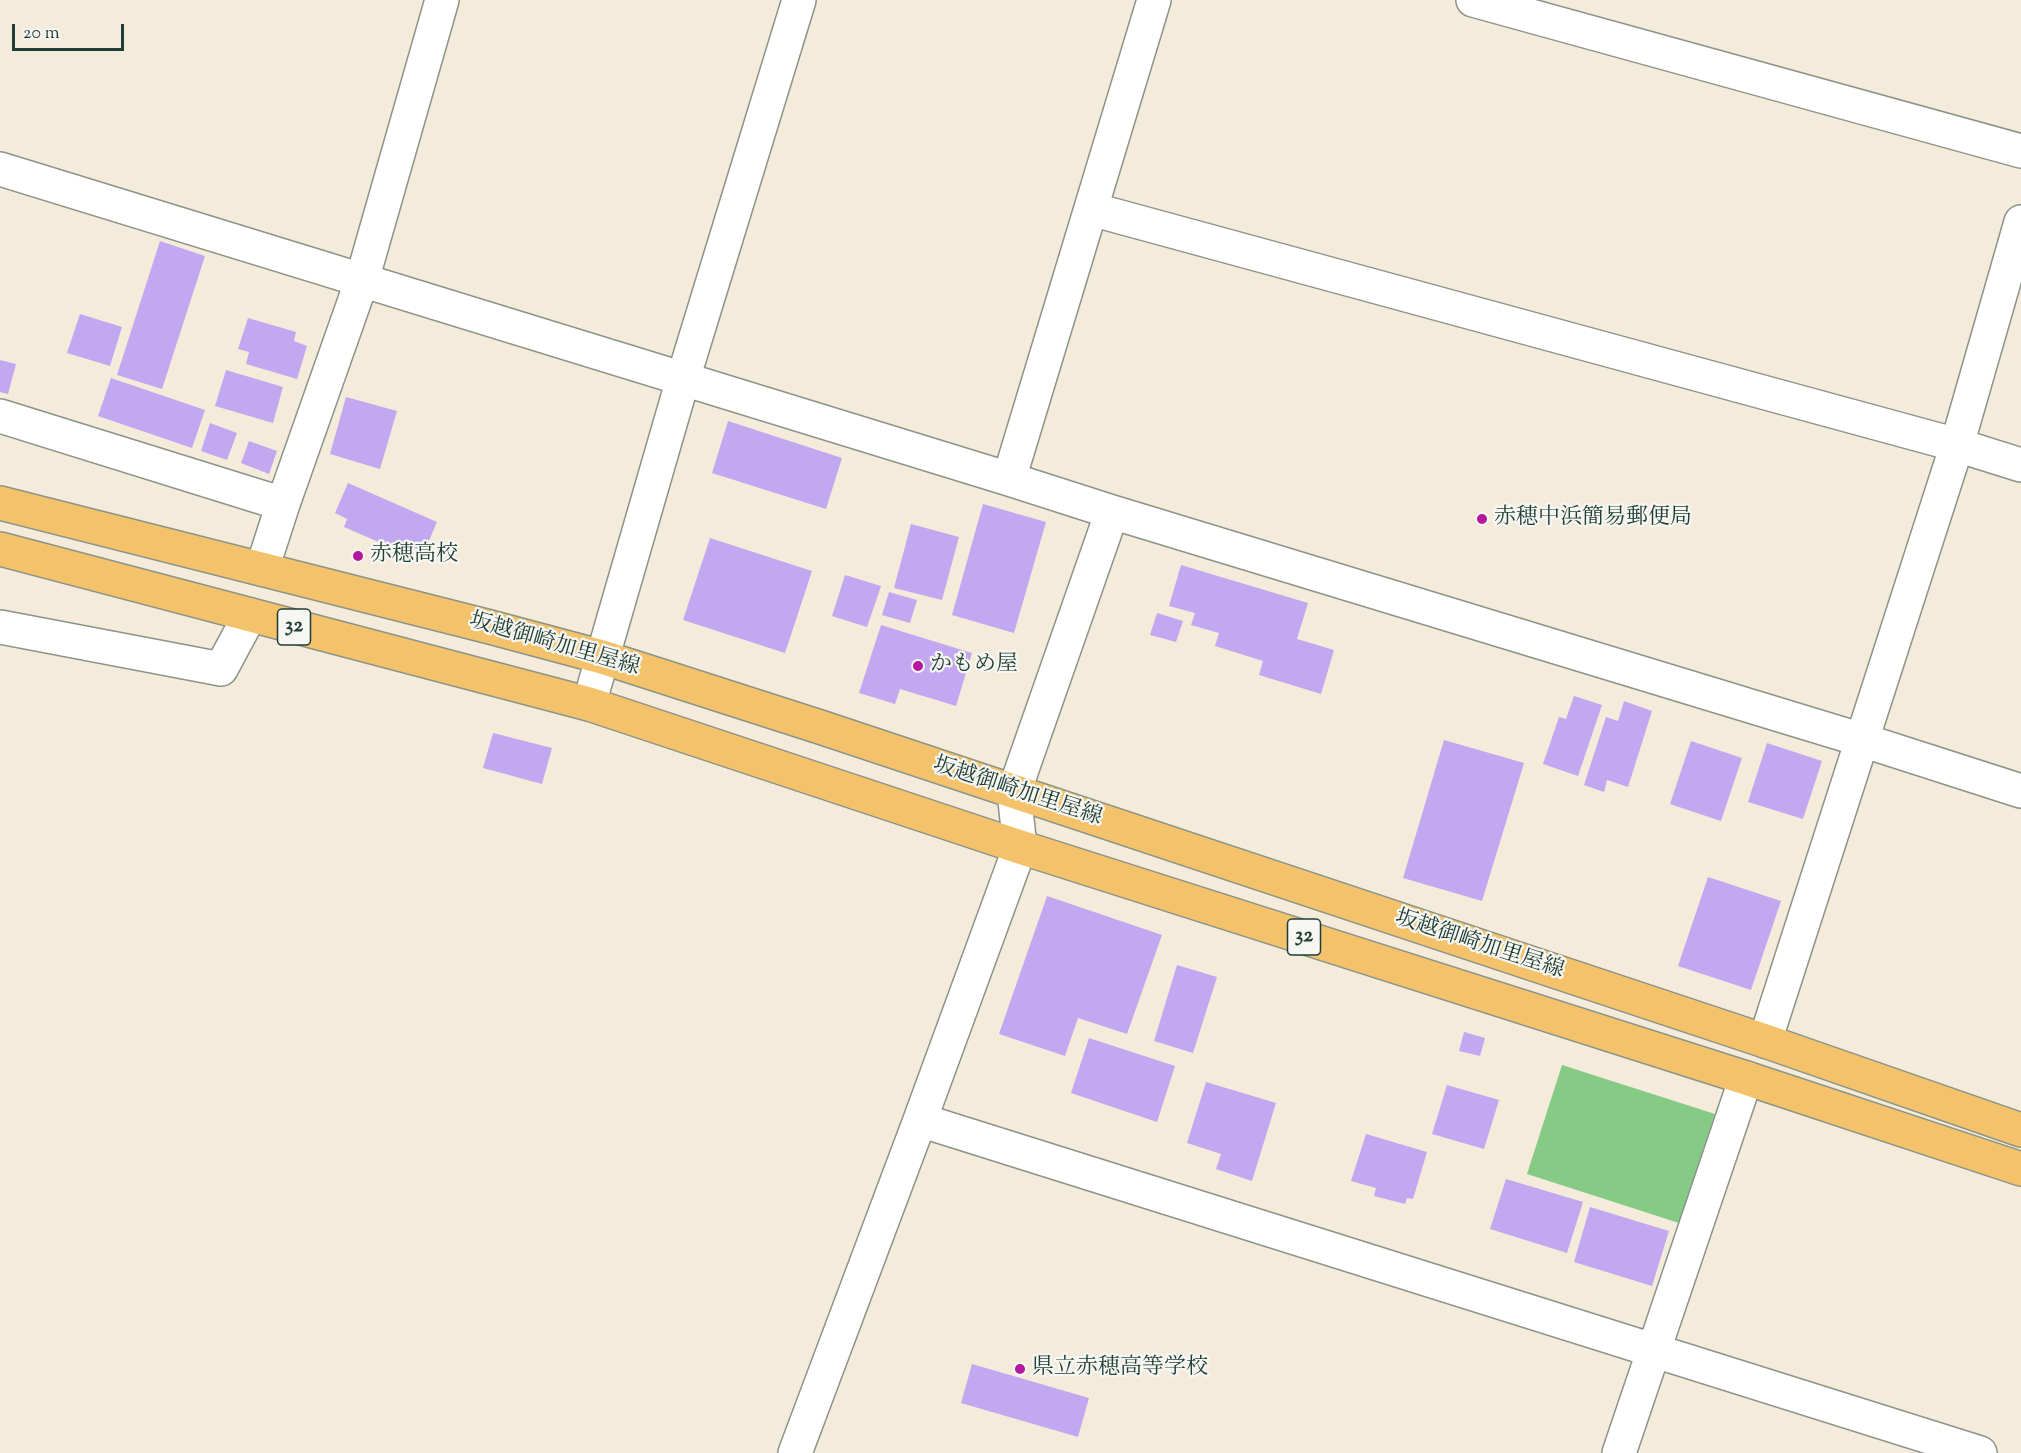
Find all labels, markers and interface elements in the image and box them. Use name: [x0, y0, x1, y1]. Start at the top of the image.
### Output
scale bar: [15, 12, 128, 50]
text: 20 m: [23, 21, 60, 47]
place label: 赤穂中浜簡易郵便局: [1494, 506, 1692, 532]
marker: 赤穂中浜簡易郵便局: [1475, 512, 1489, 526]
place label: 赤穂高校: [370, 543, 458, 569]
marker: 赤穂高校: [351, 549, 365, 563]
road number: 32: [278, 609, 310, 645]
street label: 坂越御崎加里屋線: [466, 609, 642, 683]
place label: かもめ屋: [930, 653, 1018, 679]
marker: かもめ屋: [911, 659, 925, 673]
street label: 坂越御崎加里屋線: [929, 753, 1105, 833]
street label: 坂越御崎加里屋線: [1391, 906, 1567, 986]
road number: 32: [1288, 919, 1320, 955]
place label: 県立赤穂高等学校: [1032, 1356, 1208, 1382]
marker: 県立赤穂高等学校: [1013, 1362, 1027, 1376]

